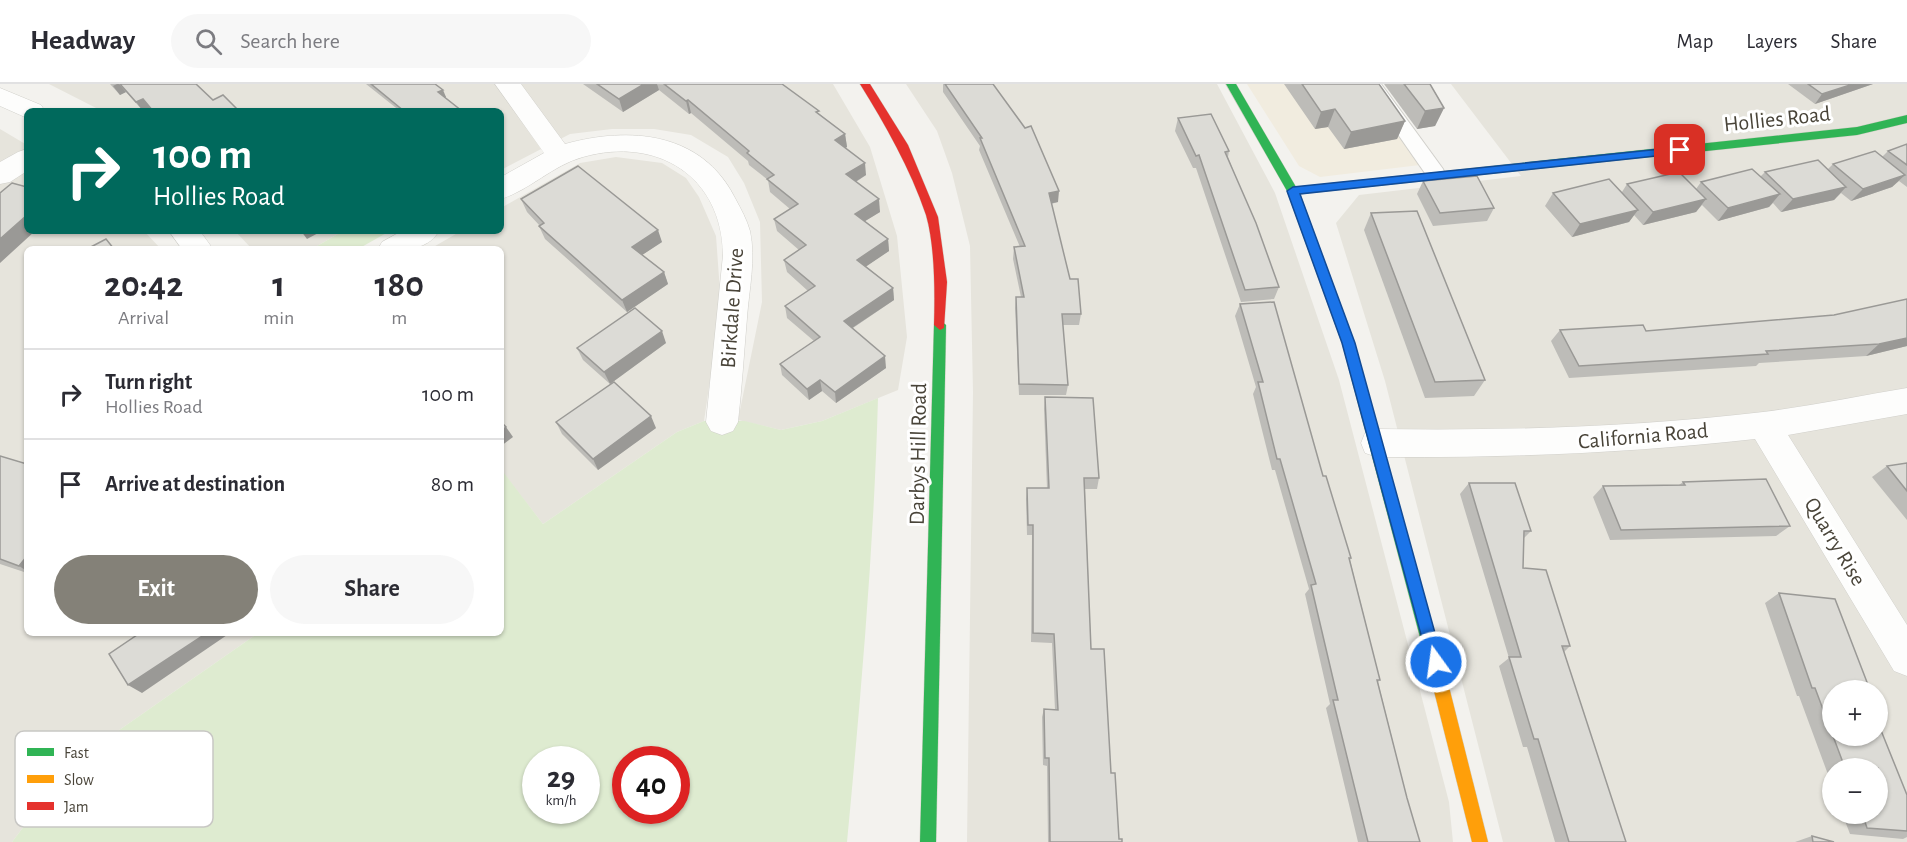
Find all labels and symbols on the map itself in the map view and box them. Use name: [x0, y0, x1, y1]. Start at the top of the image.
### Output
street label: Hollies Road: [1723, 102, 1832, 136]
pin: [1654, 124, 1705, 175]
street label: Birkdale Drive: [717, 247, 747, 369]
street label: Darbys Hill Road: [906, 383, 930, 525]
street label: California Road: [1577, 419, 1709, 453]
street label: Quarry Rise: [1800, 494, 1870, 589]
position arrow: [1404, 630, 1468, 694]
legend: [15, 731, 213, 827]
text: Fast: [64, 745, 89, 761]
speed limit sign: 40: [612, 746, 690, 824]
text: Slow: [64, 772, 94, 788]
text: Jam: [64, 799, 89, 815]

